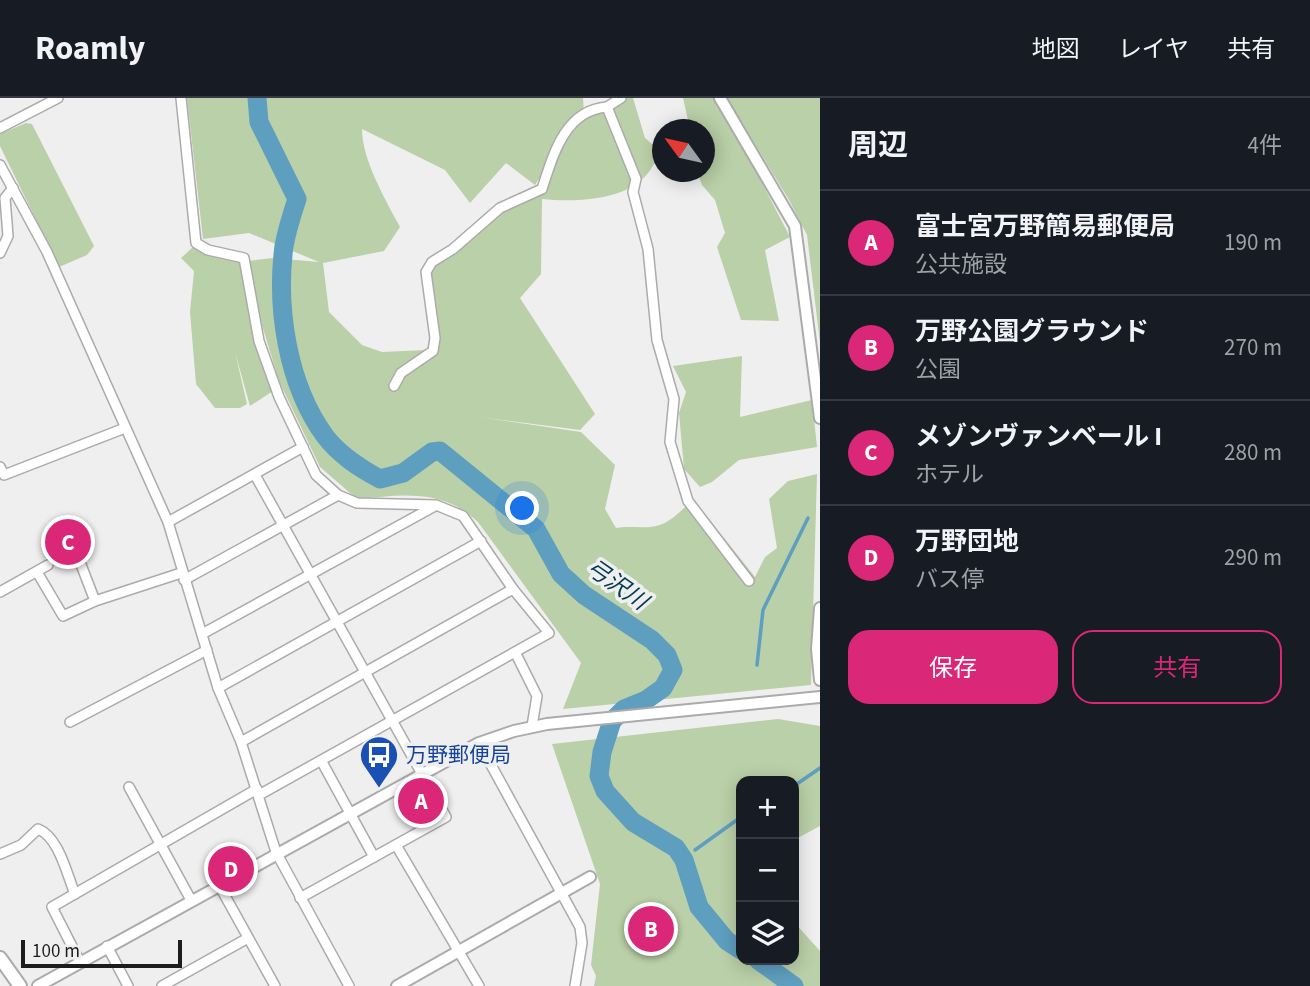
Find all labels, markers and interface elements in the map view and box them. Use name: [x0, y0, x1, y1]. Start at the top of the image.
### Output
text: Roamly: [35, 25, 145, 72]
text: 地図: [1032, 32, 1080, 67]
text: レイヤ: [1118, 32, 1189, 67]
text: 共有: [1227, 32, 1275, 67]
north arrow: [652, 119, 715, 182]
text: 周辺: [848, 124, 908, 167]
text: 4件: [1248, 129, 1282, 162]
text: 富士宮万野簡易郵便局: [915, 208, 1175, 245]
text: A: [864, 226, 878, 259]
text: 190 m: [1224, 226, 1282, 259]
text: 公共施設: [915, 248, 1007, 281]
text: 万野公園グラウンド: [915, 313, 1149, 350]
text: B: [864, 331, 878, 364]
text: 270 m: [1224, 331, 1282, 364]
text: 公園: [915, 353, 961, 386]
text: メゾンヴァンベール I: [915, 418, 1162, 455]
text: C: [864, 436, 878, 469]
text: 280 m: [1224, 436, 1282, 469]
text: ホテル: [915, 458, 984, 491]
your location: [505, 491, 539, 525]
pin: C: [45, 516, 91, 568]
text: 万野団地: [915, 523, 1019, 560]
text: D: [864, 541, 878, 574]
text: 290 m: [1224, 541, 1282, 574]
water label: 弓沢川: [579, 551, 657, 619]
text: バス停: [915, 563, 984, 596]
button: 保存: [848, 630, 1058, 704]
button: 共有: [1072, 630, 1282, 704]
bus stop icon: 万野郵便局: [358, 734, 400, 789]
place label: 万野郵便局: [406, 740, 511, 770]
pin: A: [398, 775, 444, 827]
map controls: [736, 776, 799, 965]
button: +: [736, 776, 799, 839]
button: −: [736, 839, 799, 902]
pin: D: [208, 843, 254, 895]
button: layers: [736, 902, 799, 965]
pin: B: [628, 903, 674, 955]
scale bar: [21, 937, 182, 969]
text: 100 m: [32, 938, 80, 965]

